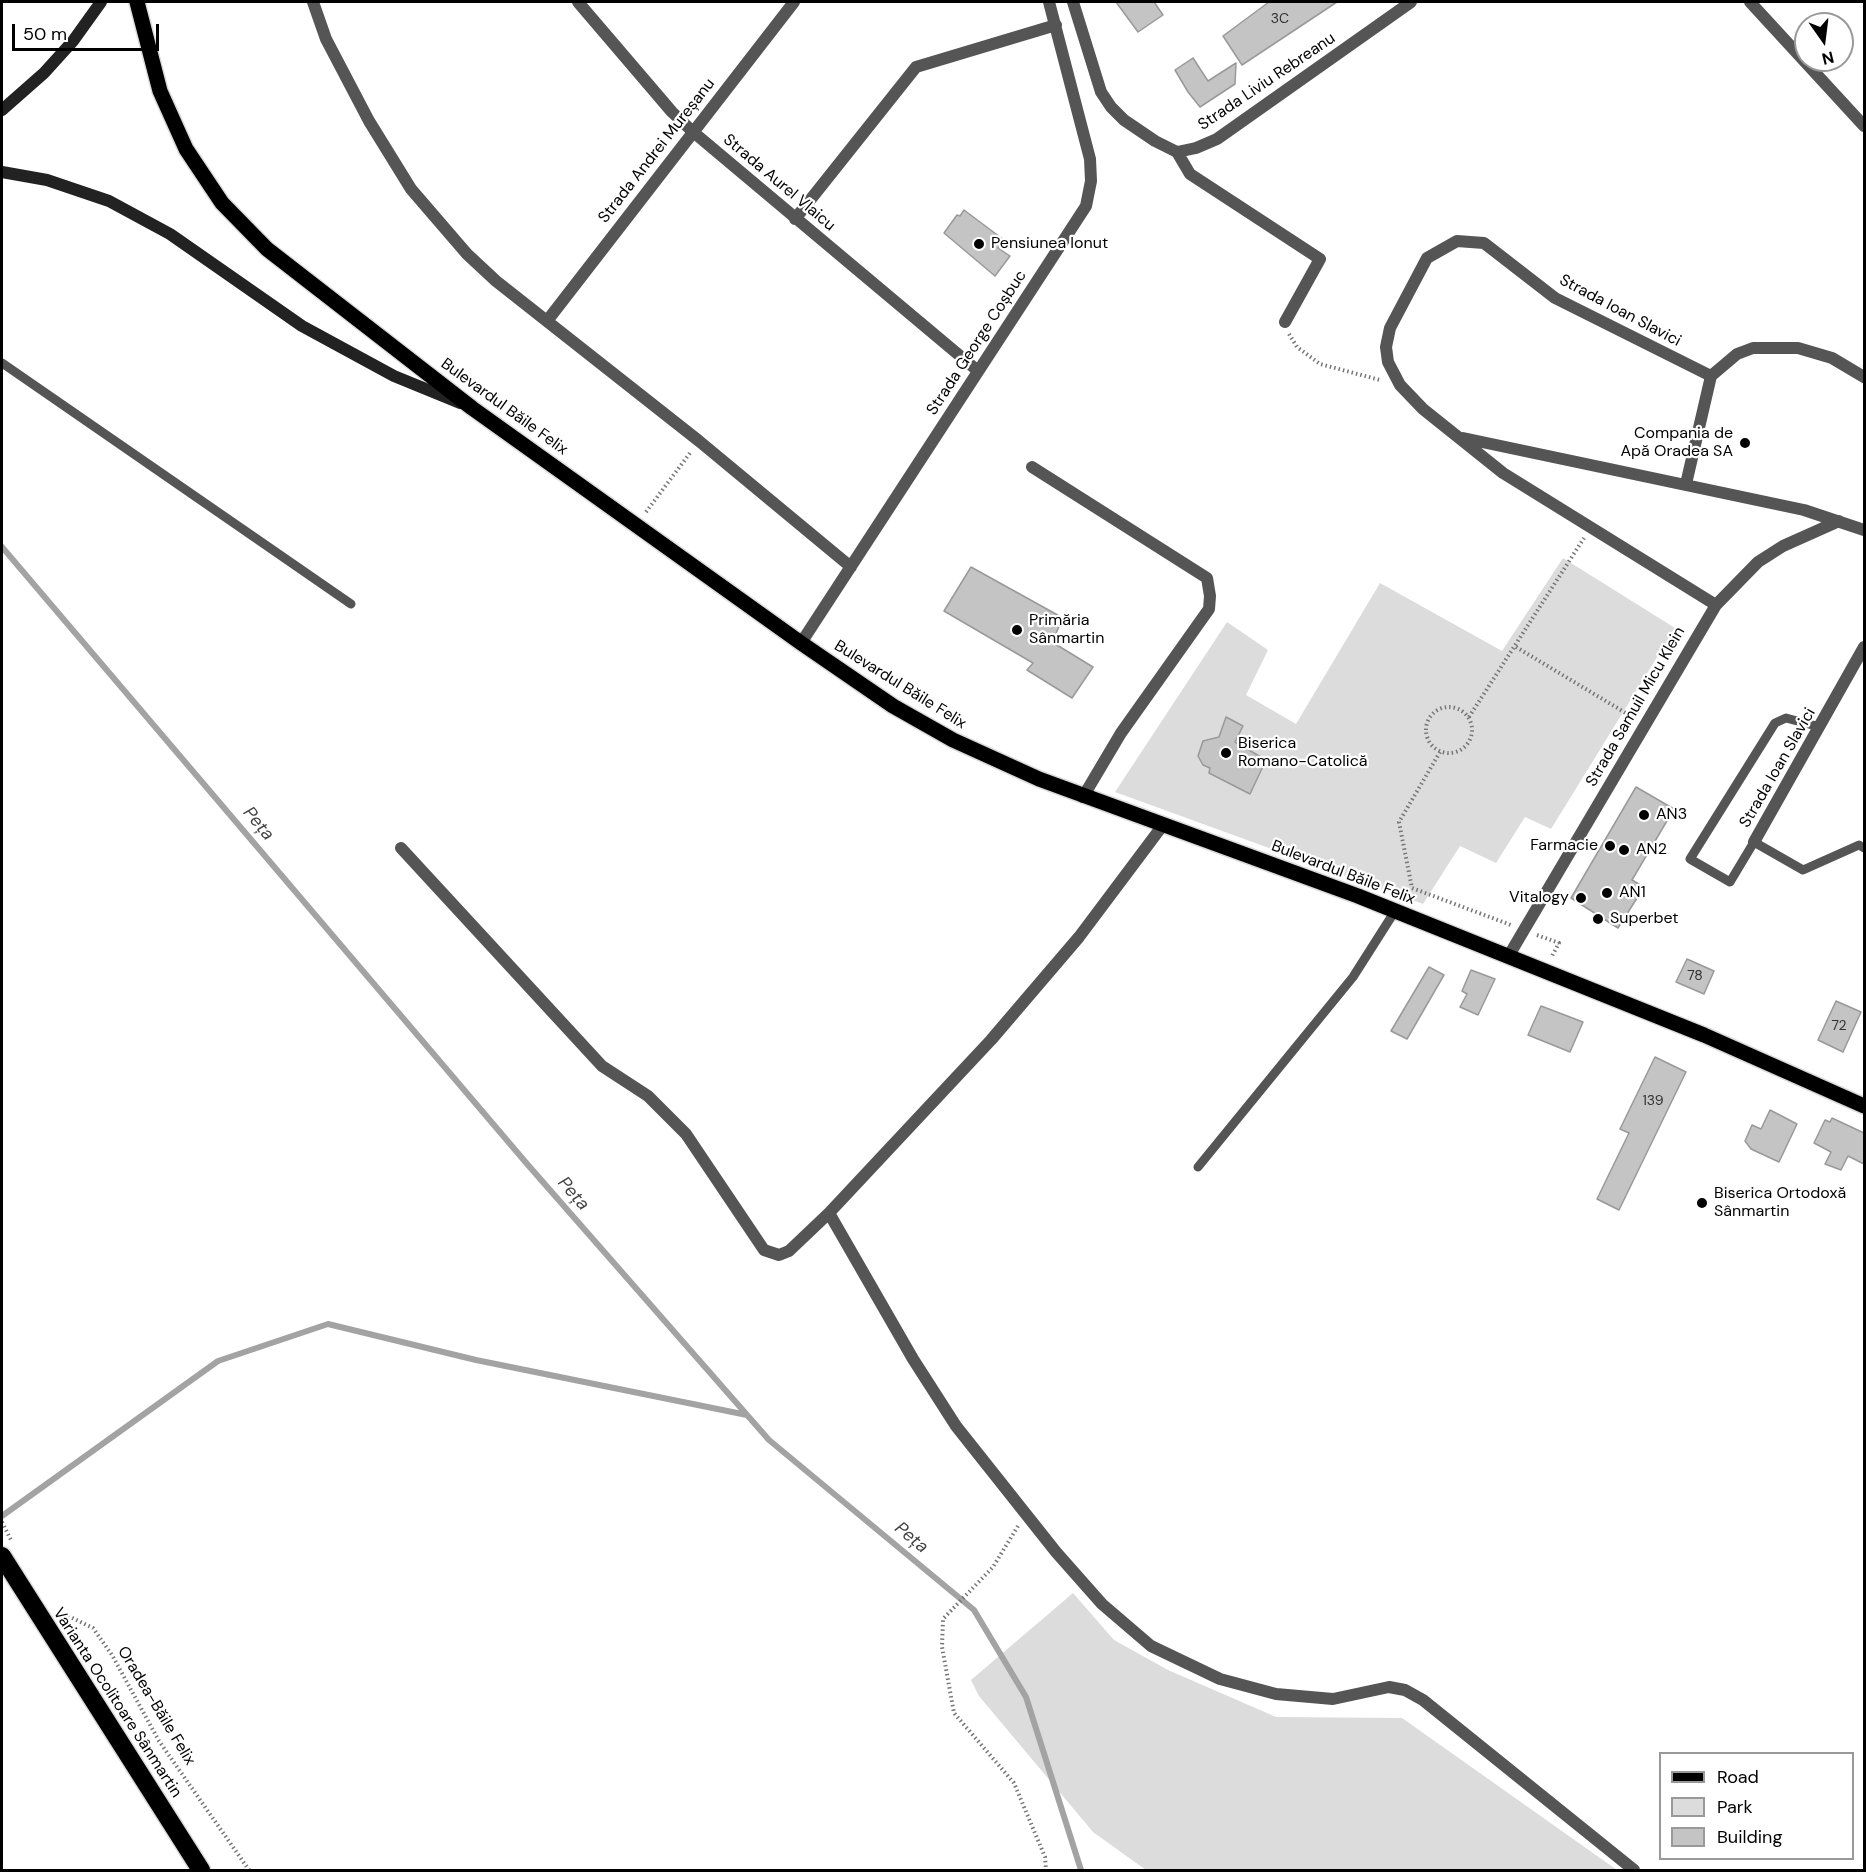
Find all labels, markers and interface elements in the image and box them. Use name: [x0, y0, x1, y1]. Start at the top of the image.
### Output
house number: 3C: [1271, 11, 1289, 27]
scale bar: [15, 12, 162, 50]
north arrow: [1794, 12, 1854, 72]
text: 50 m: [23, 22, 67, 46]
street label: Strada Liviu Rebreanu: [1195, 29, 1339, 135]
text: N: [1820, 46, 1836, 70]
street label: Strada Andrei Mureșanu: [595, 75, 719, 227]
street label: Strada Aurel Vlaicu: [719, 131, 839, 235]
place label: Pensiunea Ionut: [991, 234, 1108, 254]
marker: Pensiunea Ionut: [972, 237, 986, 251]
street label: Strada George Coșbuc: [923, 267, 1031, 419]
street label: Strada Ioan Slavici: [1556, 271, 1684, 351]
street label: Bulevardul Băile Felix: [437, 354, 571, 460]
place label: Compania de Apă Oradea SA: [1620, 424, 1733, 462]
marker: Compania de Apă Oradea SA: [1738, 436, 1752, 450]
place label: Primăria Sânmartin: [1029, 611, 1104, 649]
marker: Primăria Sânmartin: [1010, 623, 1024, 637]
street label: Strada Samuil Micu Klein: [1582, 624, 1690, 790]
street label: Bulevardul Băile Felix: [830, 637, 970, 733]
street label: Strada Ioan Slavici: [1736, 705, 1820, 831]
place label: Biserica Romano-Catolică: [1238, 734, 1368, 772]
marker: Biserica Romano-Catolică: [1219, 746, 1233, 760]
water label: Peța: [238, 803, 278, 845]
place label: AN3: [1656, 805, 1687, 825]
marker: AN3: [1637, 808, 1651, 822]
place label: Farmacie: [1530, 836, 1598, 856]
street label: Bulevardul Băile Felix: [1268, 837, 1418, 909]
marker: Farmacie: [1603, 839, 1617, 853]
place label: AN2: [1636, 840, 1667, 860]
marker: AN2: [1617, 843, 1631, 857]
place label: AN1: [1619, 883, 1646, 903]
marker: AN1: [1600, 886, 1614, 900]
place label: Vitalogy: [1509, 888, 1569, 908]
marker: Vitalogy: [1574, 891, 1588, 905]
place label: Superbet: [1610, 909, 1679, 929]
marker: Superbet: [1591, 912, 1605, 926]
house number: 78: [1687, 968, 1703, 984]
house number: 72: [1831, 1018, 1847, 1034]
house number: 139: [1642, 1093, 1664, 1109]
water label: Peța: [553, 1173, 593, 1215]
place label: Biserica Ortodoxă Sânmartin: [1714, 1184, 1846, 1222]
marker: Biserica Ortodoxă Sânmartin: [1695, 1196, 1709, 1210]
water label: Peța: [890, 1518, 932, 1558]
street label: Varianta Ocolitoare Sânmartin: [48, 1605, 186, 1801]
street label: Oradea-Băile Felix: [113, 1643, 199, 1769]
legend: [1659, 1752, 1854, 1860]
text: Road: [1717, 1765, 1759, 1789]
text: Park: [1717, 1795, 1753, 1819]
text: Building: [1717, 1825, 1782, 1849]

